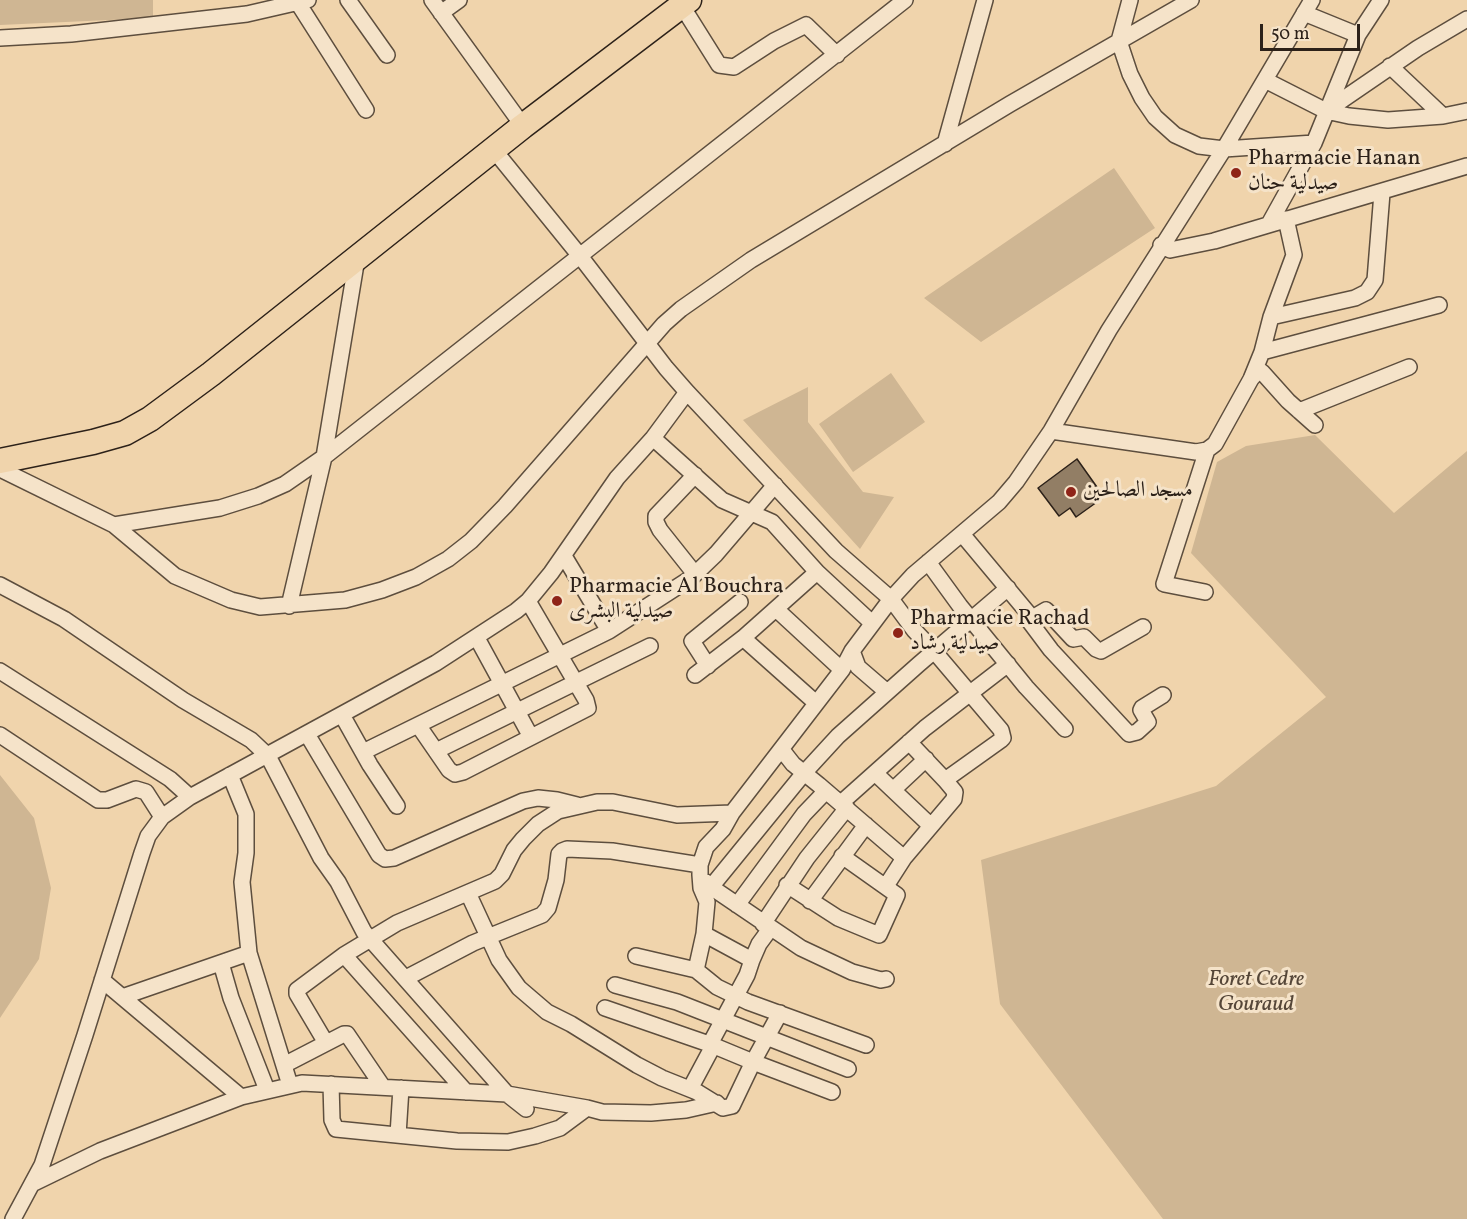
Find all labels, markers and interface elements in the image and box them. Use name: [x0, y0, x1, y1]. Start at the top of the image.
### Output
scale bar: [1263, 12, 1364, 50]
text: 50 m: [1271, 22, 1310, 47]
place label: Pharmacie Hanan صيدلية حنان: [1248, 147, 1421, 198]
marker: Pharmacie Hanan صيدلية حنان: [1229, 166, 1243, 180]
place label: مسجد الصالحين: [1083, 479, 1193, 505]
marker: مسجد الصالحين: [1064, 485, 1078, 499]
place label: Pharmacie Al Bouchra صيدلية البشرى: [569, 575, 784, 626]
marker: Pharmacie Al Bouchra صيدلية البشرى: [550, 594, 564, 608]
place label: Pharmacie Rachad صيدلية رشاد: [910, 607, 1090, 658]
marker: Pharmacie Rachad صيدلية رشاد: [891, 626, 905, 640]
park label: Foret Cedre Gouraud: [1208, 968, 1304, 1020]

